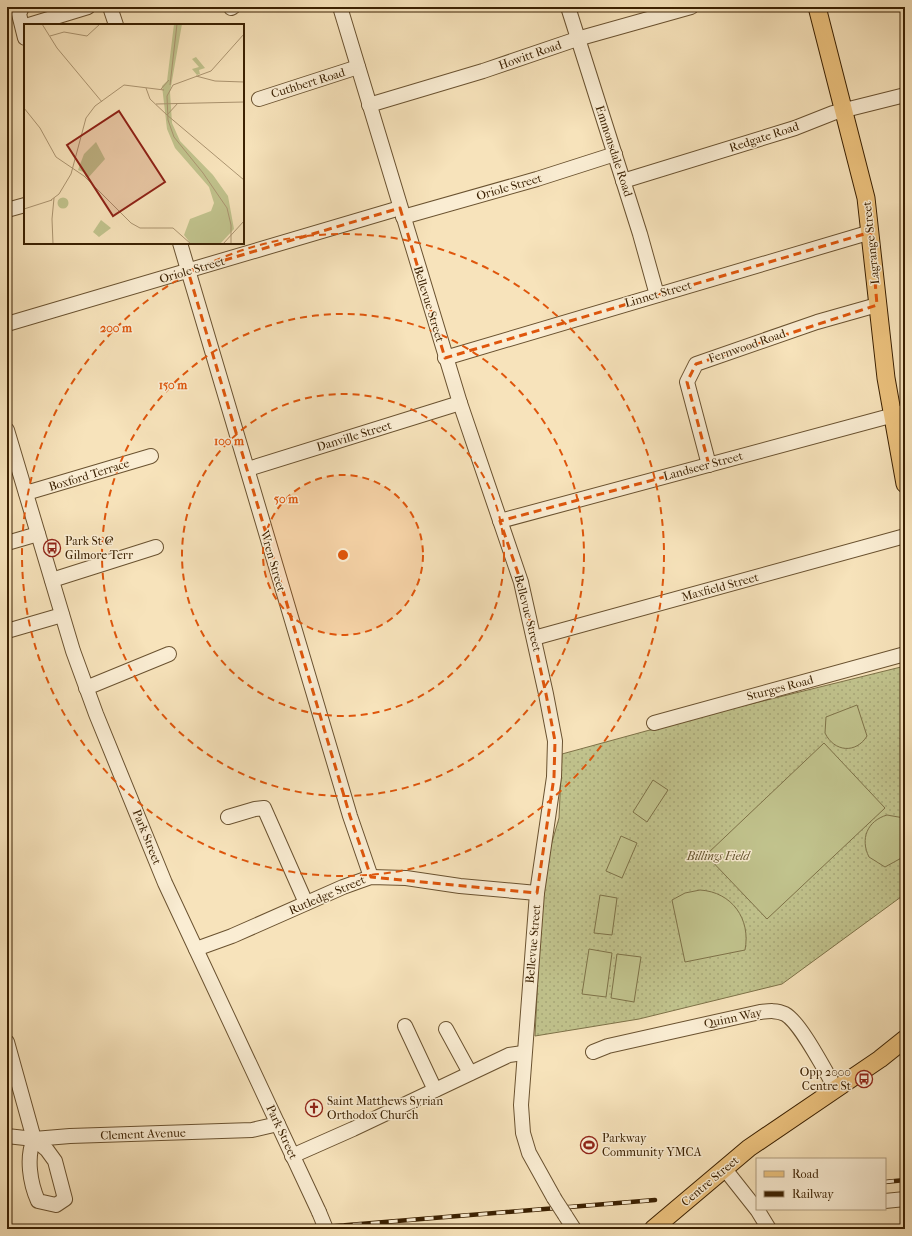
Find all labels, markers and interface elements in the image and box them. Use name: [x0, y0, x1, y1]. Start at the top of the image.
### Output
inset map: [24, 24, 244, 244]
street label: Howitt Road: [497, 38, 564, 72]
street label: Cuthbert Road: [269, 65, 347, 101]
street label: Emmonsdale Road: [593, 104, 636, 199]
street label: Redgate Road: [727, 119, 801, 155]
street label: Oriole Street: [475, 171, 544, 203]
street label: Lagrange Street: [860, 200, 882, 285]
street label: Oriole Street: [158, 254, 227, 286]
street label: Bellevue Street: [411, 264, 447, 344]
street label: Linnet Street: [623, 278, 694, 310]
text: 200 m: [100, 321, 133, 335]
street label: Fernwood Road: [707, 326, 788, 366]
text: 150 m: [159, 378, 188, 392]
street label: Danville Street: [315, 418, 394, 454]
text: 100 m: [214, 434, 245, 448]
street label: Landseer Street: [662, 448, 745, 483]
street label: Boxford Terrace: [47, 456, 131, 494]
text: 50 m: [274, 492, 299, 506]
street label: Wren Street: [257, 528, 289, 594]
place label: Park St @ Gilmore Terr: [65, 534, 134, 562]
bus stop icon: Park St @ Gilmore Terr: [42, 538, 62, 558]
centre of rings: [336, 548, 350, 562]
street label: Maxfield Street: [680, 570, 761, 604]
street label: Bellevue Street: [512, 573, 545, 654]
street label: Sturges Road: [745, 672, 815, 704]
street label: Park Street: [130, 807, 165, 867]
park label: Billings Field: [686, 849, 751, 863]
street label: Rutledge Street: [287, 872, 368, 917]
street label: Bellevue Street: [523, 903, 543, 984]
street label: Quinn Way: [703, 1005, 764, 1031]
place label: Opp 2000 Centre St: [800, 1065, 852, 1093]
bus stop icon: Opp 2000 Centre St: [854, 1069, 874, 1089]
place label: Saint Matthews Syrian Orthodox Church: [327, 1094, 443, 1122]
church icon: Saint Matthews Syrian Orthodox Church: [304, 1098, 324, 1118]
street label: Park Street: [263, 1103, 301, 1162]
street label: Clement Avenue: [100, 1126, 186, 1142]
place label: Parkway Community YMCA: [602, 1131, 702, 1159]
sports icon: Parkway Community YMCA: [579, 1135, 599, 1155]
street label: Centre Street: [679, 1153, 742, 1209]
legend: [756, 1158, 886, 1210]
text: Road: [792, 1167, 819, 1181]
text: Railway: [792, 1187, 834, 1201]

